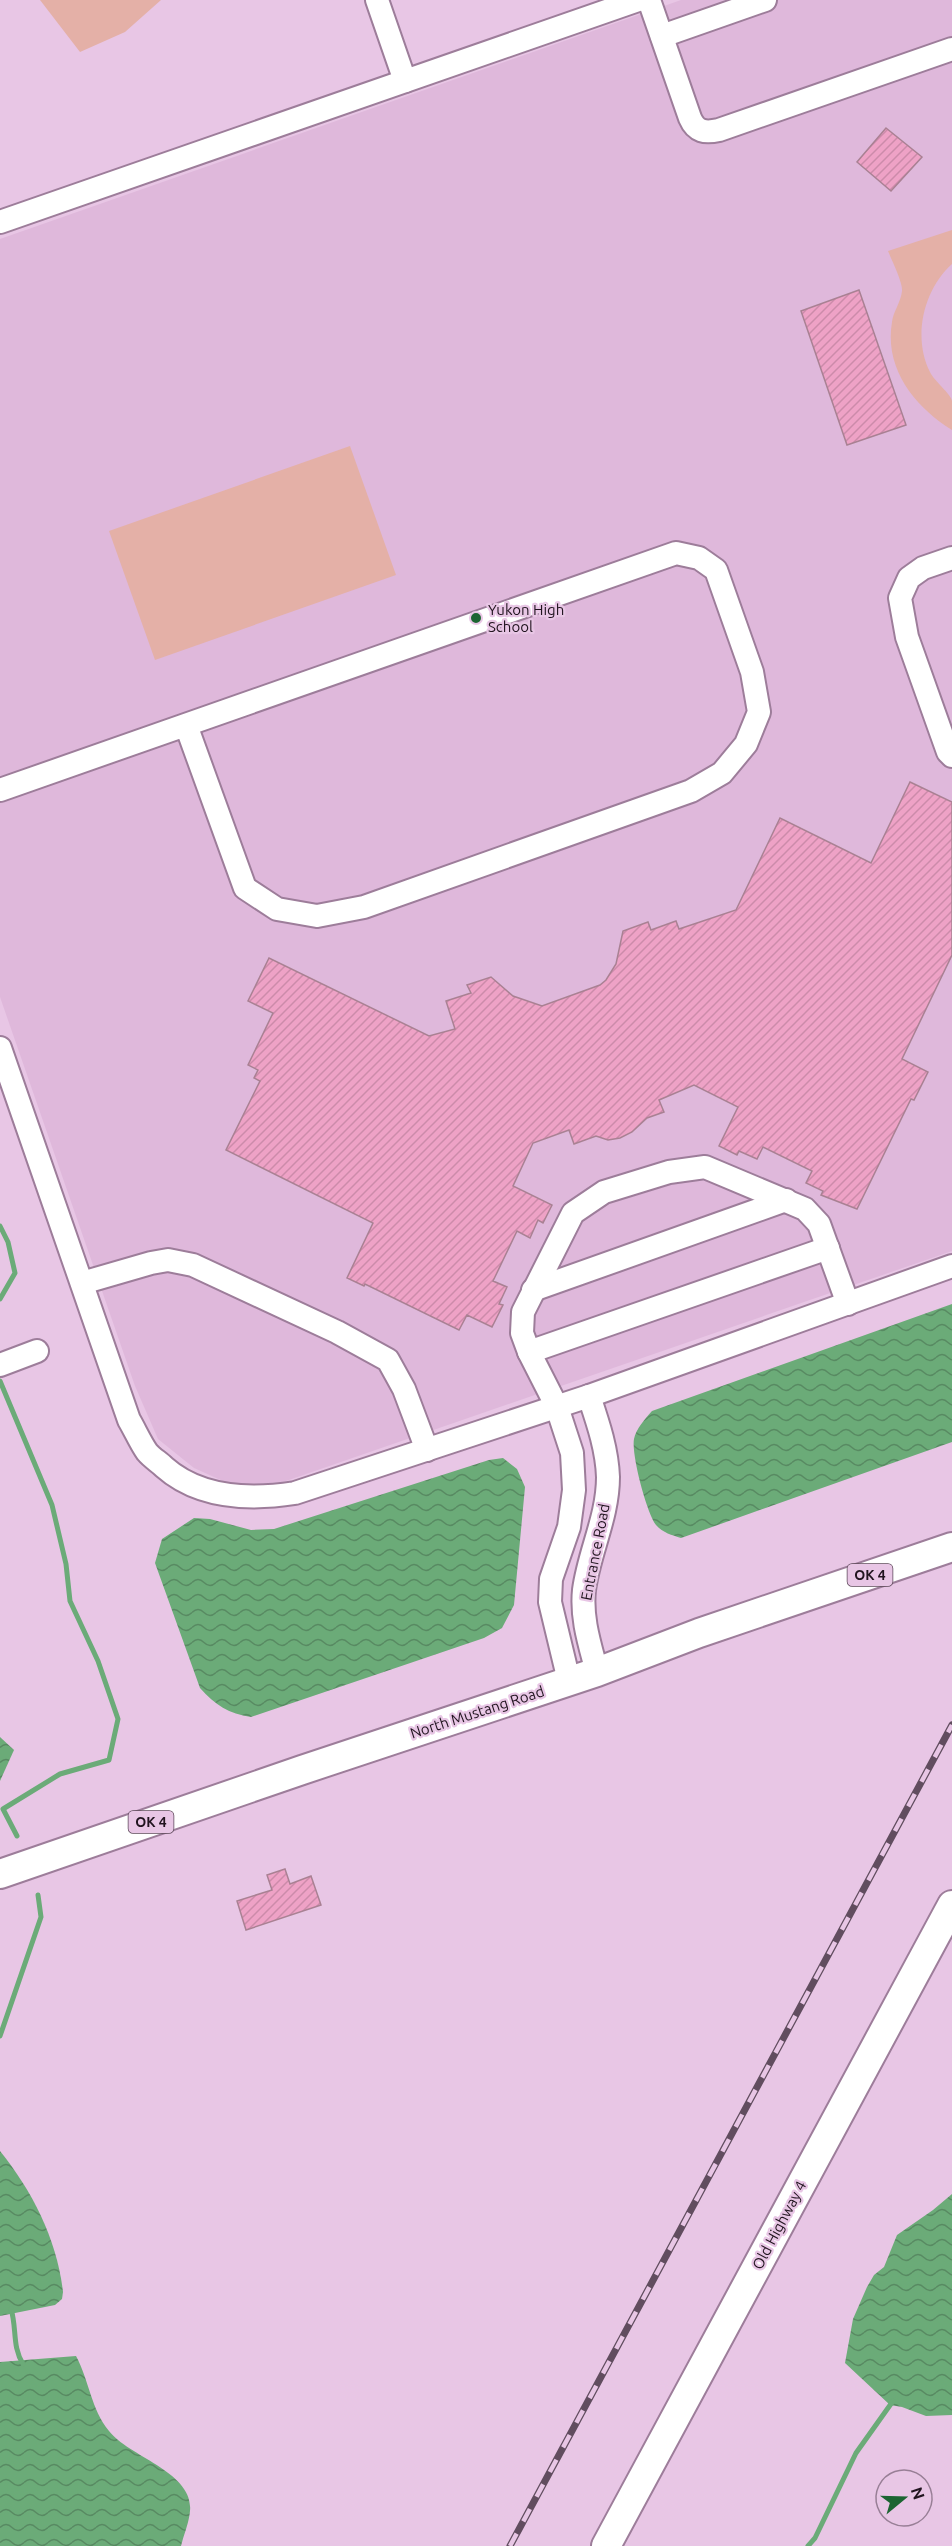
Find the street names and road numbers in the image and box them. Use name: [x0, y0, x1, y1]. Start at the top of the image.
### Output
street label: Entrance Road: [577, 1502, 613, 1602]
road number: OK 4: [848, 1564, 892, 1586]
street label: North Mustang Road: [408, 1682, 546, 1742]
road number: OK 4: [128, 1811, 174, 1833]
street label: Old Highway 4: [749, 2178, 809, 2272]

